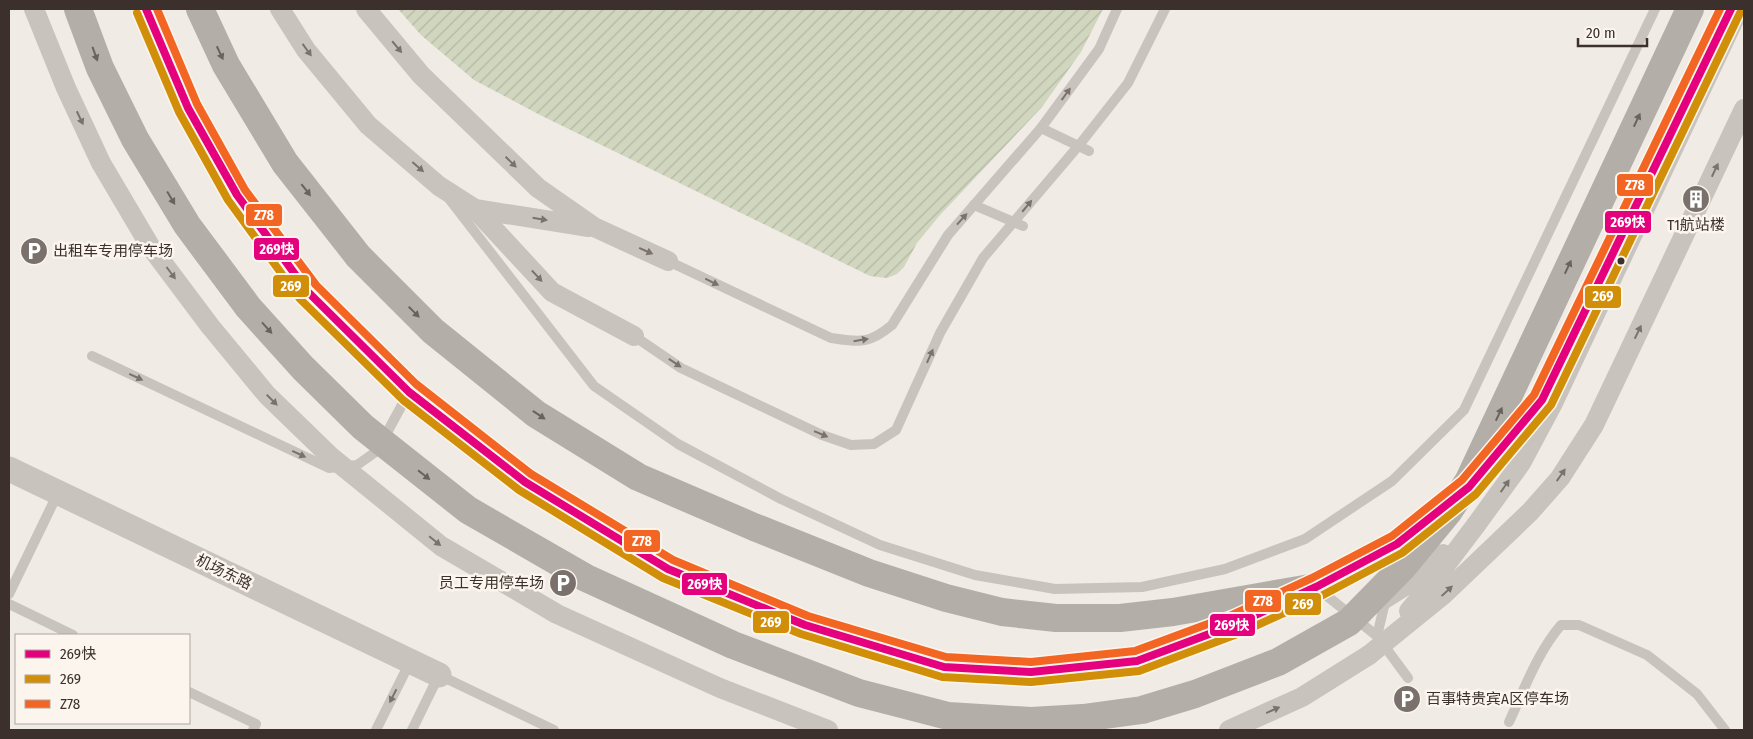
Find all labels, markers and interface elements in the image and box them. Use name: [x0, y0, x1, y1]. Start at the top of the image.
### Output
scale bar: [1578, 15, 1647, 47]
text: 20 m: [1586, 24, 1616, 42]
one-way arrow: [391, 40, 403, 52]
one-way arrow: [301, 43, 312, 56]
one-way arrow: [217, 46, 225, 60]
one-way arrow: [92, 47, 99, 62]
one-way arrow: [1061, 87, 1071, 101]
one-way arrow: [76, 111, 84, 125]
one-way arrow: [1634, 113, 1642, 127]
one-way arrow: [505, 156, 517, 168]
one-way arrow: [411, 162, 424, 173]
one-way arrow: [1712, 163, 1720, 177]
line badge: Z78: [1616, 173, 1654, 197]
text: Z78: [1625, 177, 1646, 194]
one-way arrow: [301, 184, 312, 197]
building icon: T1航站楼: [1681, 184, 1711, 214]
one-way arrow: [166, 192, 175, 205]
one-way arrow: [1022, 199, 1033, 212]
line badge: Z78: [245, 203, 283, 227]
text: Z78: [254, 207, 275, 224]
line badge: 269快: [1604, 210, 1652, 234]
one-way arrow: [956, 213, 968, 225]
text: 269快: [1610, 214, 1645, 231]
one-way arrow: [533, 215, 549, 223]
place label: T1航站楼: [1667, 216, 1725, 234]
parking icon: 出租车专用停车场: [19, 236, 49, 266]
line badge: 269快: [253, 237, 300, 261]
text: 269快: [259, 241, 294, 258]
place label: 出租车专用停车场: [53, 242, 173, 260]
one-way arrow: [639, 247, 653, 255]
unlabelled marker: [1616, 256, 1626, 266]
one-way arrow: [1564, 260, 1572, 274]
one-way arrow: [165, 266, 176, 279]
one-way arrow: [531, 270, 543, 282]
line badge: 269: [272, 274, 310, 298]
text: 269: [280, 278, 301, 295]
one-way arrow: [705, 278, 719, 286]
line badge: 269: [1584, 285, 1622, 309]
text: 269: [1592, 288, 1613, 305]
one-way arrow: [408, 306, 420, 318]
one-way arrow: [261, 322, 273, 334]
one-way arrow: [1634, 325, 1642, 339]
one-way arrow: [854, 336, 870, 344]
one-way arrow: [926, 349, 934, 363]
one-way arrow: [668, 358, 681, 368]
one-way arrow: [129, 373, 143, 381]
one-way arrow: [266, 394, 278, 406]
one-way arrow: [1495, 407, 1503, 421]
one-way arrow: [532, 410, 546, 420]
one-way arrow: [814, 430, 829, 438]
one-way arrow: [292, 450, 306, 458]
one-way arrow: [1556, 468, 1566, 482]
one-way arrow: [417, 470, 430, 481]
one-way arrow: [1500, 479, 1510, 493]
line badge: Z78: [623, 529, 661, 553]
text: Z78: [632, 533, 653, 550]
one-way arrow: [428, 535, 441, 546]
street label: 机场东路: [193, 551, 255, 593]
parking icon: 员工专用停车场: [548, 568, 578, 598]
line badge: 269快: [681, 572, 728, 596]
place label: 员工专用停车场: [439, 574, 544, 592]
text: 269快: [687, 576, 722, 593]
one-way arrow: [1441, 585, 1453, 597]
line badge: Z78: [1244, 589, 1282, 613]
line badge: 269: [1284, 592, 1322, 616]
text: Z78: [1253, 593, 1274, 610]
text: 269: [1292, 596, 1313, 613]
line badge: 269: [752, 610, 790, 634]
line badge: 269快: [1209, 613, 1256, 637]
text: 269: [760, 614, 781, 631]
text: 269快: [1214, 617, 1249, 634]
legend: [15, 634, 190, 724]
text: 269快: [60, 645, 96, 663]
text: 269: [60, 670, 81, 688]
parking icon: 百事特贵宾A区停车场: [1392, 684, 1422, 714]
one-way arrow: [389, 688, 397, 703]
place label: 百事特贵宾A区停车场: [1426, 690, 1569, 708]
text: Z78: [60, 695, 80, 713]
one-way arrow: [1266, 706, 1280, 714]

